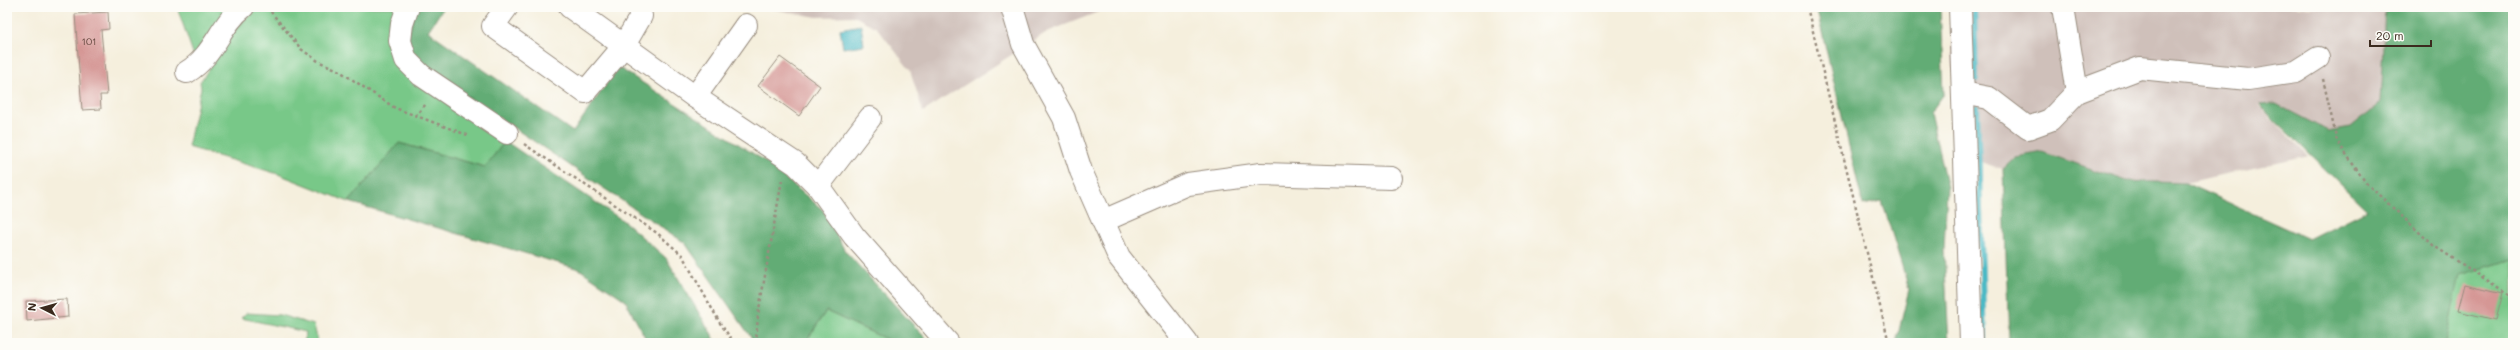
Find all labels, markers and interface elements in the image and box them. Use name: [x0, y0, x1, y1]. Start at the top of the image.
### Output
scale bar: [2370, 22, 2431, 48]
text: 20 m: [2376, 27, 2404, 43]
house number: 101: [81, 34, 97, 48]
north arrow: [22, 288, 62, 328]
text: N: [24, 302, 39, 312]

